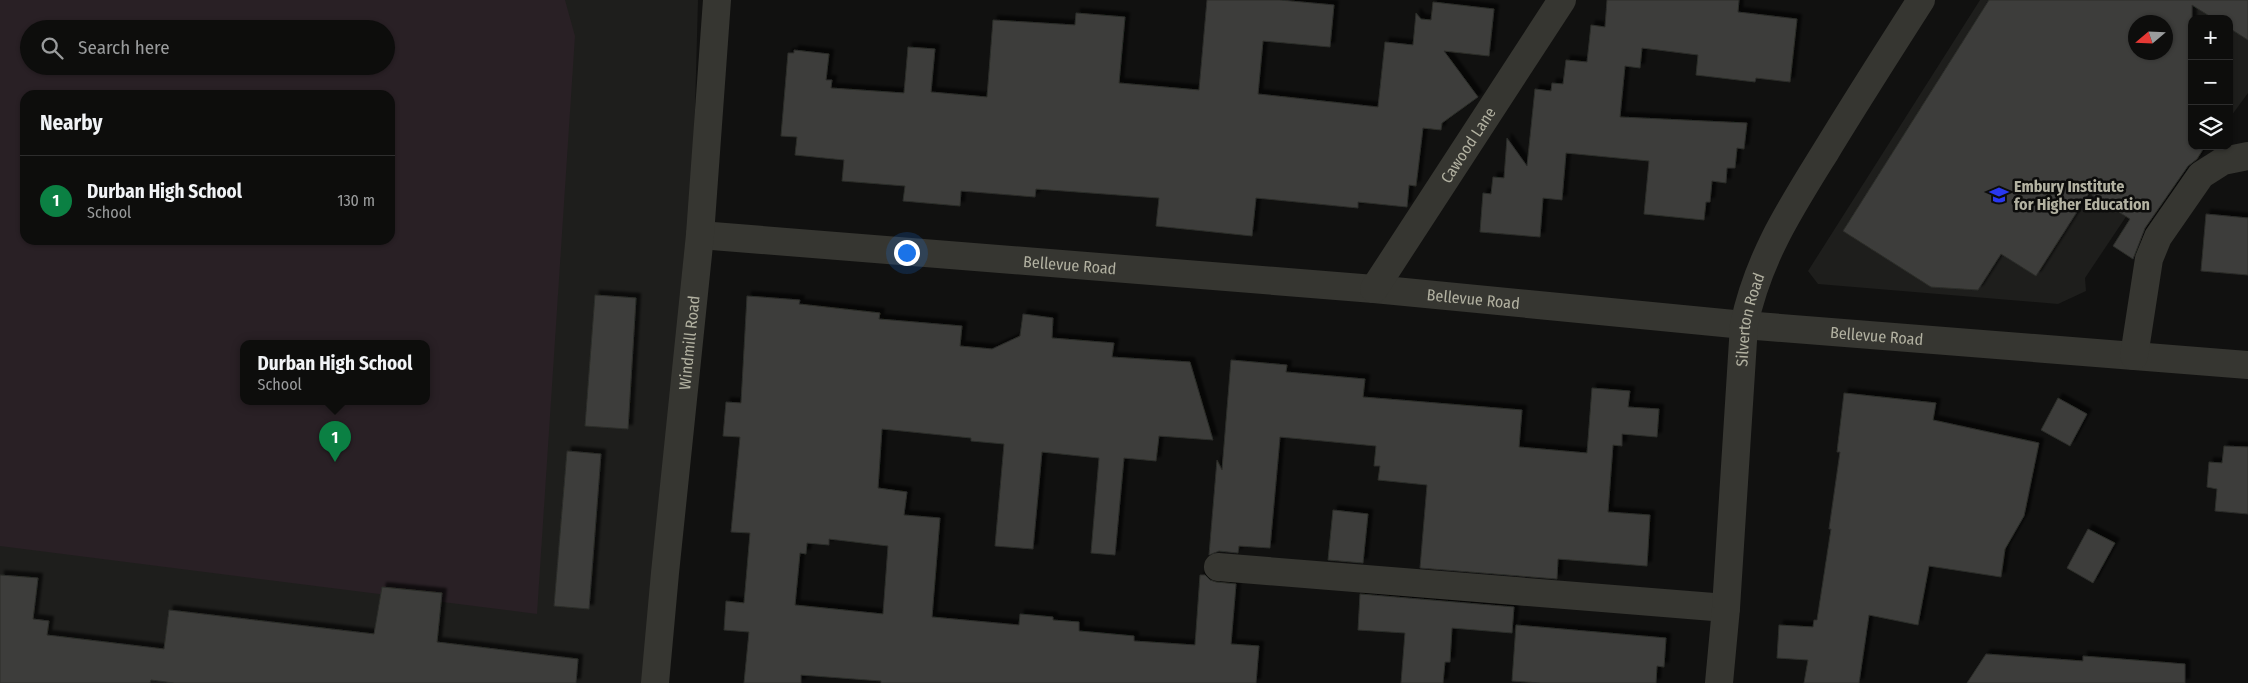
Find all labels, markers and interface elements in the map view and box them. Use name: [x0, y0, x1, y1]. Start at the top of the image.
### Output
north arrow: [2128, 15, 2173, 60]
map controls: [2188, 15, 2233, 150]
button: +: [2188, 15, 2233, 60]
search box: [20, 20, 395, 75]
icon: search: [38, 34, 66, 62]
text: Search here: [78, 36, 170, 59]
button: −: [2188, 60, 2233, 105]
street label: Cawood Lane: [1436, 103, 1499, 186]
button: layers: [2188, 105, 2233, 150]
text: Nearby: [40, 110, 102, 136]
place label: Embury Institute for Higher Education: [2014, 177, 2150, 214]
text: Durban High School: [87, 180, 242, 203]
school or university icon: Embury Institute for Higher Education: [1988, 184, 2010, 206]
text: 1: [53, 191, 59, 210]
text: 130 m: [337, 191, 375, 210]
text: School: [87, 203, 131, 222]
your location: [894, 240, 920, 266]
street label: Bellevue Road: [1023, 251, 1117, 278]
street label: Silverton Road: [1732, 270, 1768, 367]
street label: Bellevue Road: [1426, 285, 1521, 313]
street label: Windmill Road: [675, 295, 703, 391]
street label: Bellevue Road: [1829, 322, 1924, 349]
popup: [240, 340, 430, 405]
text: Durban High School: [258, 352, 412, 375]
text: School: [258, 375, 302, 394]
pin: 1: [319, 421, 351, 462]

